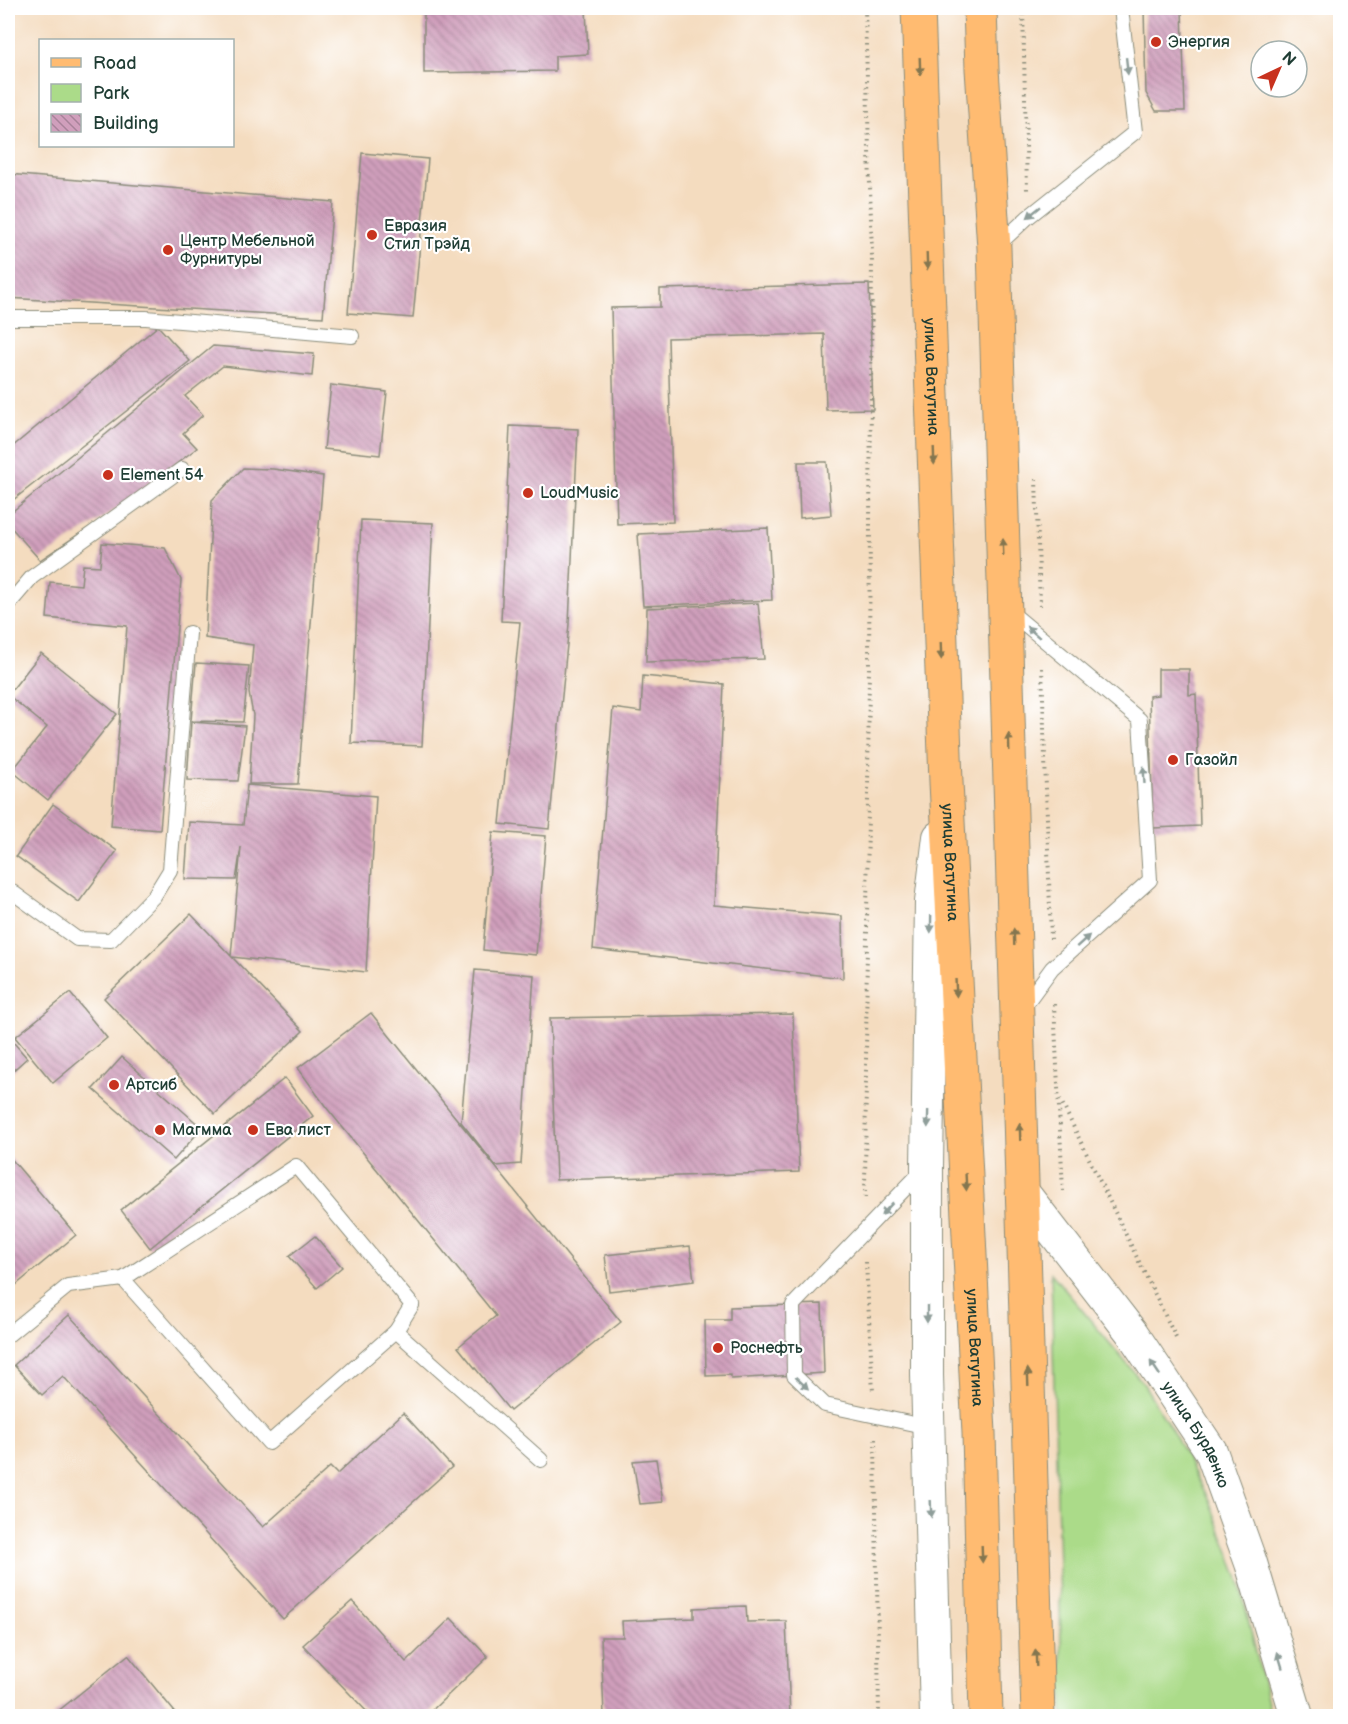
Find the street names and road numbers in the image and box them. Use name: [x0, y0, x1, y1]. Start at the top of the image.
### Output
street label: улица Ватутина: [920, 317, 943, 437]
street label: улица Ватутина: [938, 803, 963, 922]
street label: улица Ватутина: [962, 1288, 987, 1408]
street label: улица Бурденко: [1158, 1378, 1233, 1490]

